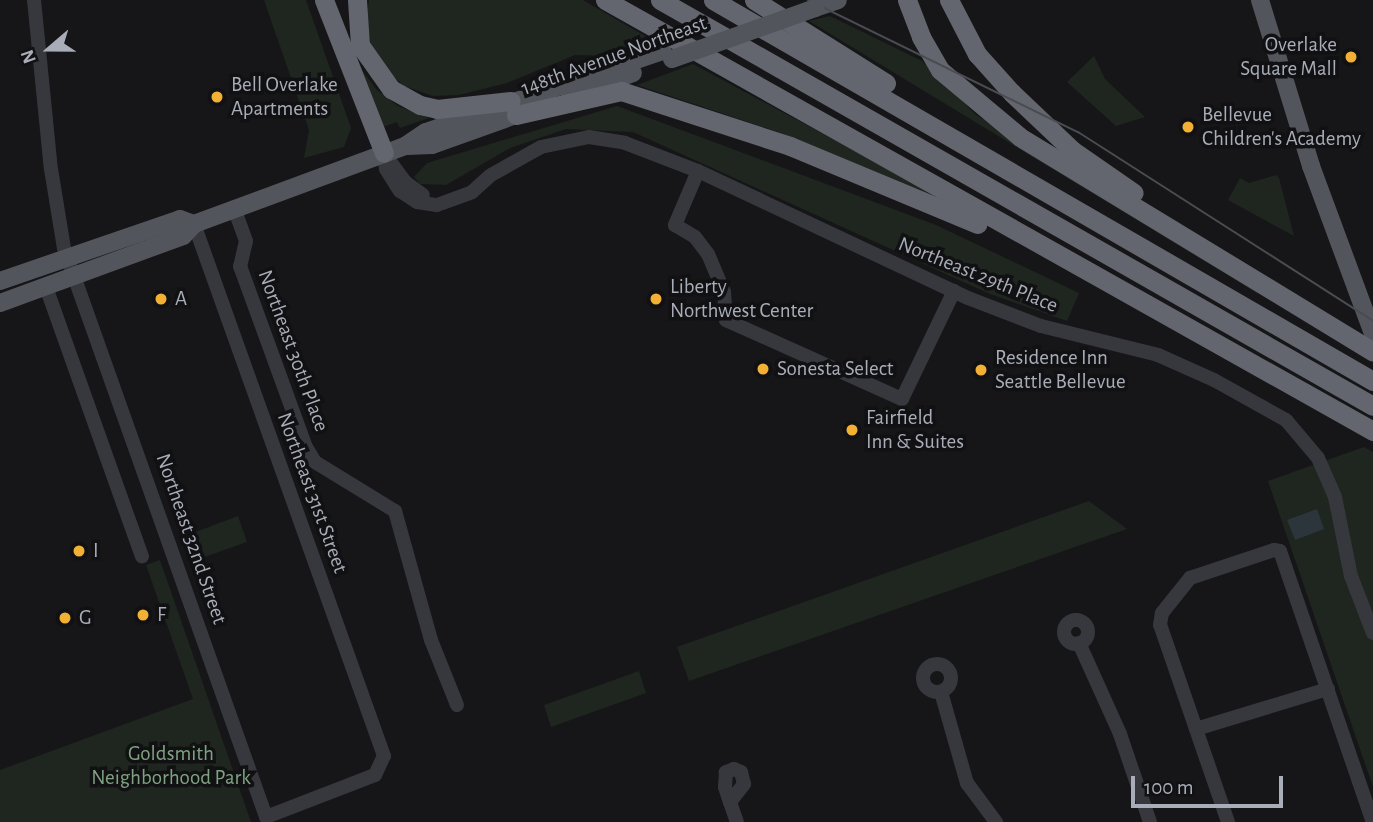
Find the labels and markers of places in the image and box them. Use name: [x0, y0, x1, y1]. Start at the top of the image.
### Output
place label: Overlake Square Mall: [1240, 32, 1337, 82]
marker: Overlake Square Mall: [1343, 49, 1359, 65]
place label: Bell Overlake Apartments: [231, 72, 338, 122]
marker: Bell Overlake Apartments: [209, 89, 225, 105]
place label: Bellevue Children's Academy: [1202, 102, 1361, 152]
marker: Bellevue Children's Academy: [1180, 119, 1196, 135]
place label: Liberty Northwest Center: [670, 274, 813, 324]
place label: A: [175, 286, 187, 312]
marker: A: [153, 291, 169, 307]
marker: Liberty Northwest Center: [648, 291, 664, 307]
place label: Residence Inn Seattle Bellevue: [995, 345, 1126, 395]
place label: Sonesta Select: [777, 356, 894, 382]
marker: Sonesta Select: [755, 361, 771, 377]
marker: Residence Inn Seattle Bellevue: [973, 362, 989, 378]
place label: Fairfield Inn & Suites: [866, 405, 964, 455]
marker: Fairfield Inn & Suites: [844, 422, 860, 438]
place label: I: [93, 538, 99, 564]
marker: I: [71, 543, 87, 559]
place label: F: [157, 602, 166, 628]
place label: G: [79, 605, 92, 631]
marker: F: [135, 607, 151, 623]
marker: G: [57, 610, 73, 626]

